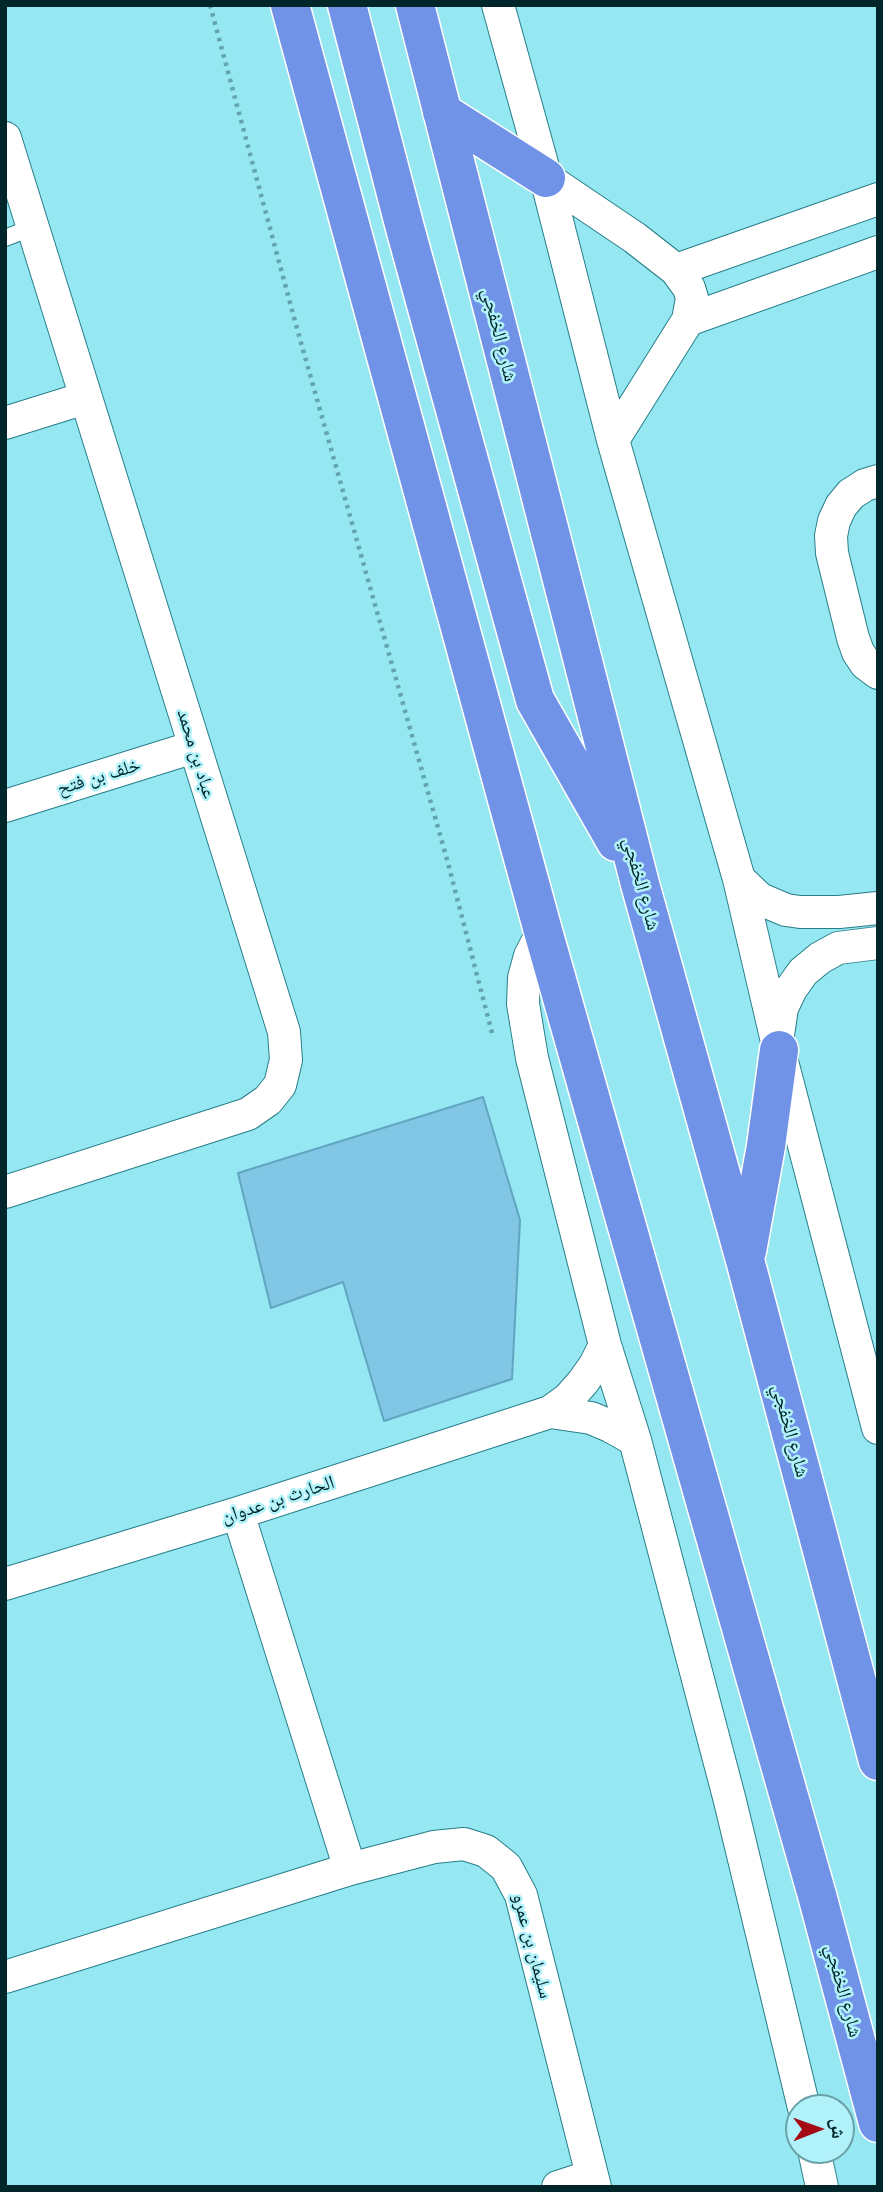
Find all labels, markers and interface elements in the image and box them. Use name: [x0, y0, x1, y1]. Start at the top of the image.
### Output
street label: شارع الخفجي: [476, 286, 522, 384]
street label: عباد بن محمد: [172, 707, 220, 801]
street label: خلف بن فتح: [55, 754, 143, 800]
street label: شارع الخفجي: [618, 835, 664, 933]
street label: شارع الخفجي: [767, 1382, 813, 1480]
street label: الحارث بن عدوان: [219, 1471, 337, 1529]
street label: سليمان بن عمرو: [507, 1891, 557, 2001]
street label: شارع الخفجي: [820, 1942, 866, 2040]
north arrow: [785, 2094, 855, 2164]
text: ش: [826, 2118, 852, 2139]

